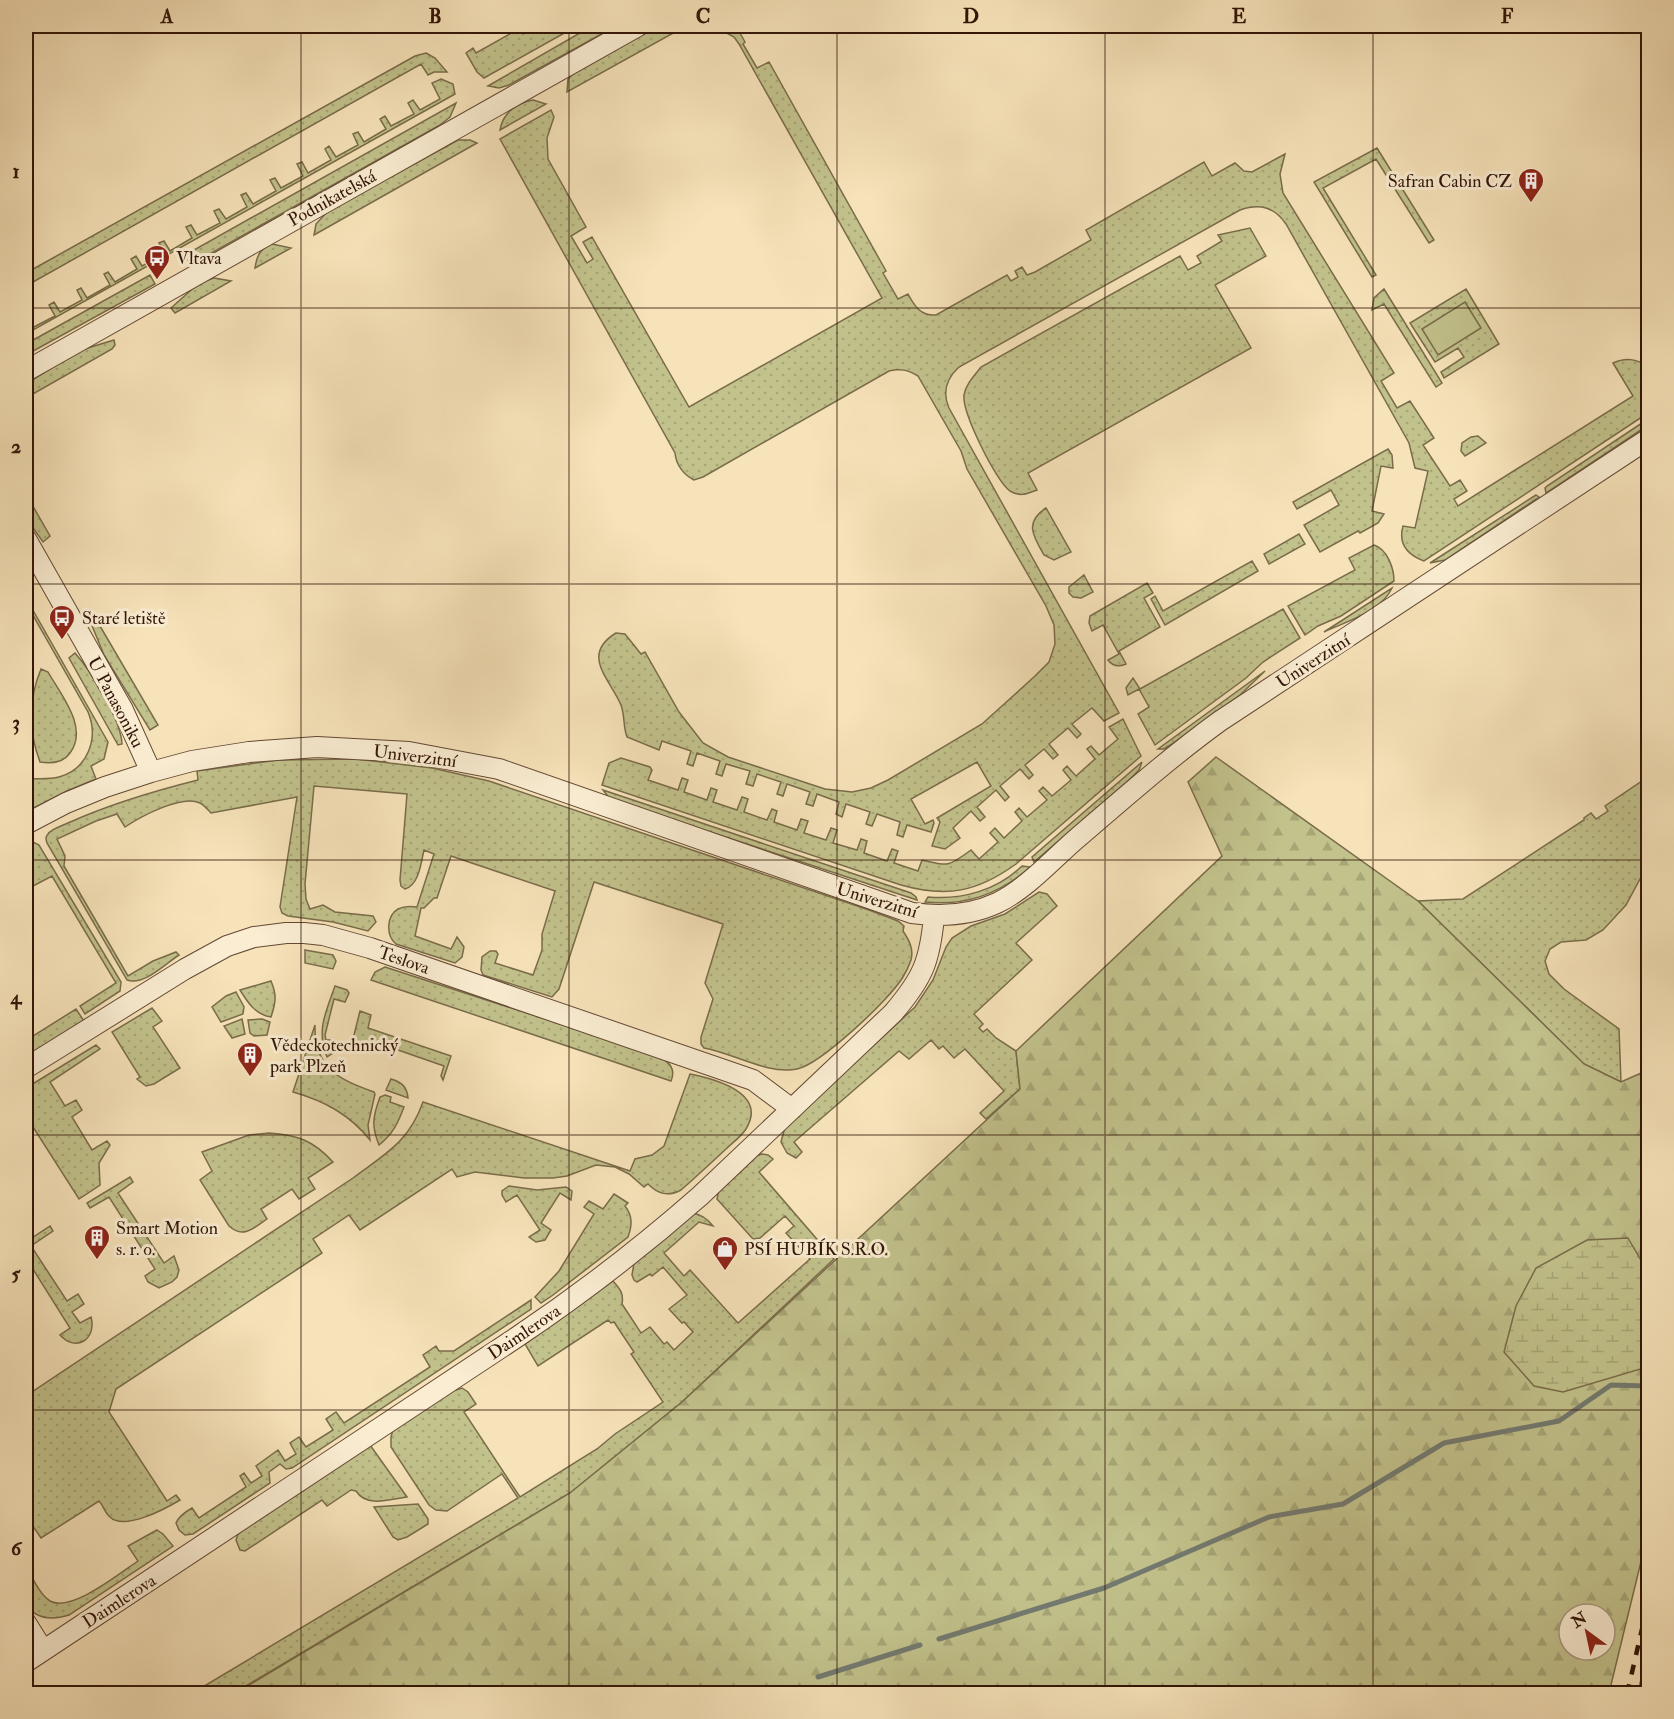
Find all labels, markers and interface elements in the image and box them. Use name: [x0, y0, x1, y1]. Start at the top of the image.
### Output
text: A: [160, 4, 174, 29]
text: B: [428, 4, 442, 29]
text: C: [696, 4, 710, 29]
text: D: [963, 4, 979, 29]
text: E: [1232, 4, 1247, 29]
text: F: [1501, 4, 1514, 29]
text: 1: [12, 159, 20, 184]
street label: Podnikatelská: [284, 164, 381, 232]
building icon: Safran Cabin CZ: [1516, 166, 1546, 204]
place label: Safran Cabin CZ: [1388, 170, 1512, 193]
bus stop icon: Vltava: [142, 243, 172, 281]
place label: Vltava: [176, 247, 222, 270]
text: 2: [11, 434, 21, 459]
bus stop icon: Staré letiště: [47, 603, 77, 641]
place label: Staré letiště: [82, 607, 166, 630]
street label: Univerzitní: [1272, 628, 1356, 694]
street label: U Panasoniku: [82, 653, 149, 752]
text: 3: [12, 710, 20, 735]
street label: Univerzitní: [372, 740, 459, 773]
street label: Univerzitní: [833, 877, 921, 924]
street label: Teslova: [375, 941, 433, 980]
text: 4: [10, 985, 23, 1010]
place label: Vědeckotechnický park Plzeň: [269, 1034, 399, 1078]
building icon: Vědeckotechnický park Plzeň: [235, 1040, 265, 1078]
place label: Smart Motion s. r. o.: [116, 1217, 218, 1261]
building icon: Smart Motion s. r. o.: [82, 1223, 112, 1261]
shop icon: PSÍ HUBÍK S.R.O.: [710, 1234, 740, 1272]
place label: PSÍ HUBÍK S.R.O.: [744, 1238, 888, 1261]
text: 5: [12, 1261, 22, 1286]
street label: Daimlerova: [483, 1299, 566, 1365]
text: 6: [11, 1536, 23, 1561]
street label: Daimlerova: [78, 1569, 161, 1634]
north arrow: [1557, 1602, 1617, 1662]
text: N: [1567, 1608, 1591, 1633]

